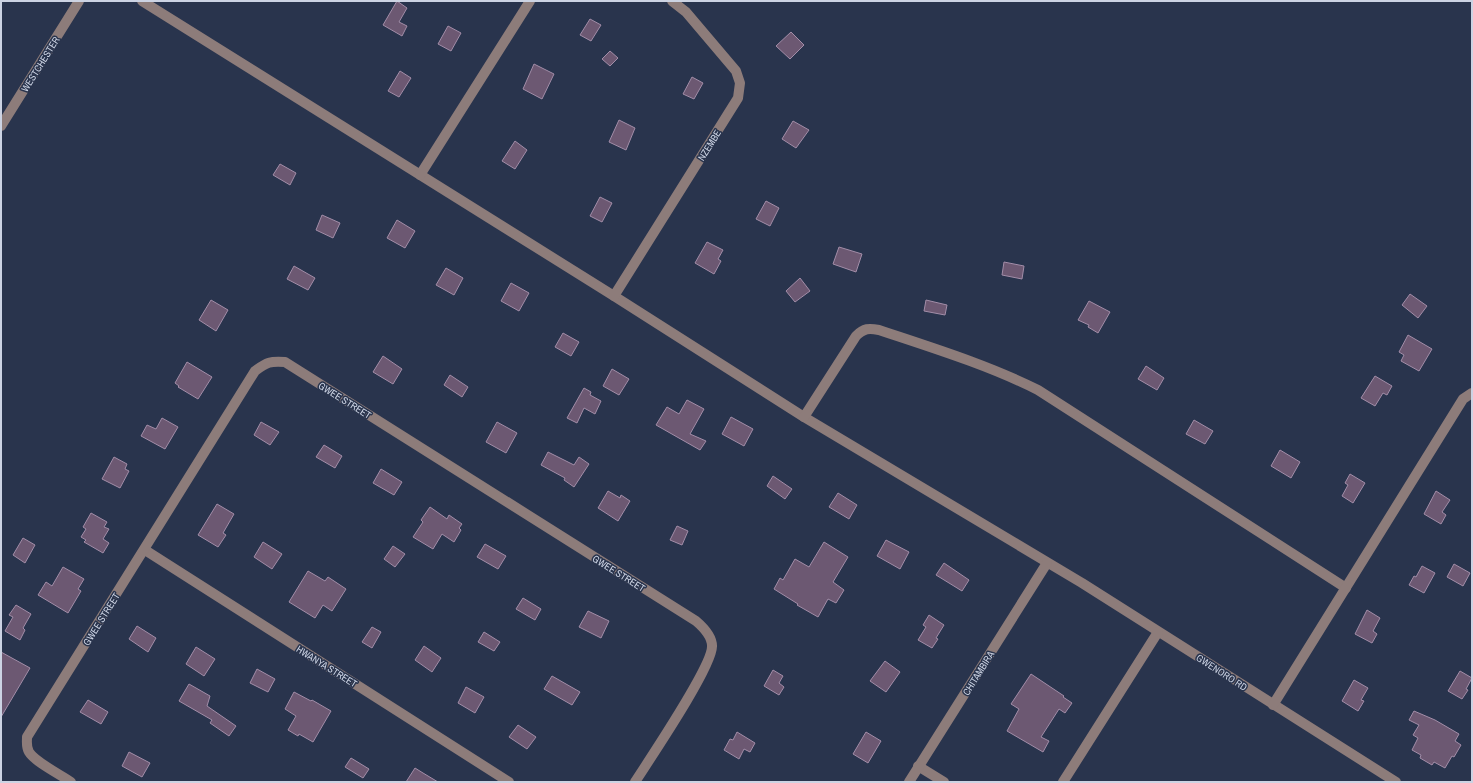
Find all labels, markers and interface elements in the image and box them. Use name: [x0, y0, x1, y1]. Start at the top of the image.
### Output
street label: WESTCHESTER: [18, 34, 63, 94]
street label: NZEMBE: [695, 127, 724, 163]
street label: GWEE STREET: [316, 379, 373, 422]
street label: GWEE STREET: [590, 552, 647, 595]
street label: GWEE STREET: [80, 591, 123, 648]
street label: HWANYA STREET: [294, 643, 360, 690]
street label: CHITAMBIRA: [960, 648, 997, 698]
street label: GWENORO RD: [1194, 651, 1250, 694]

